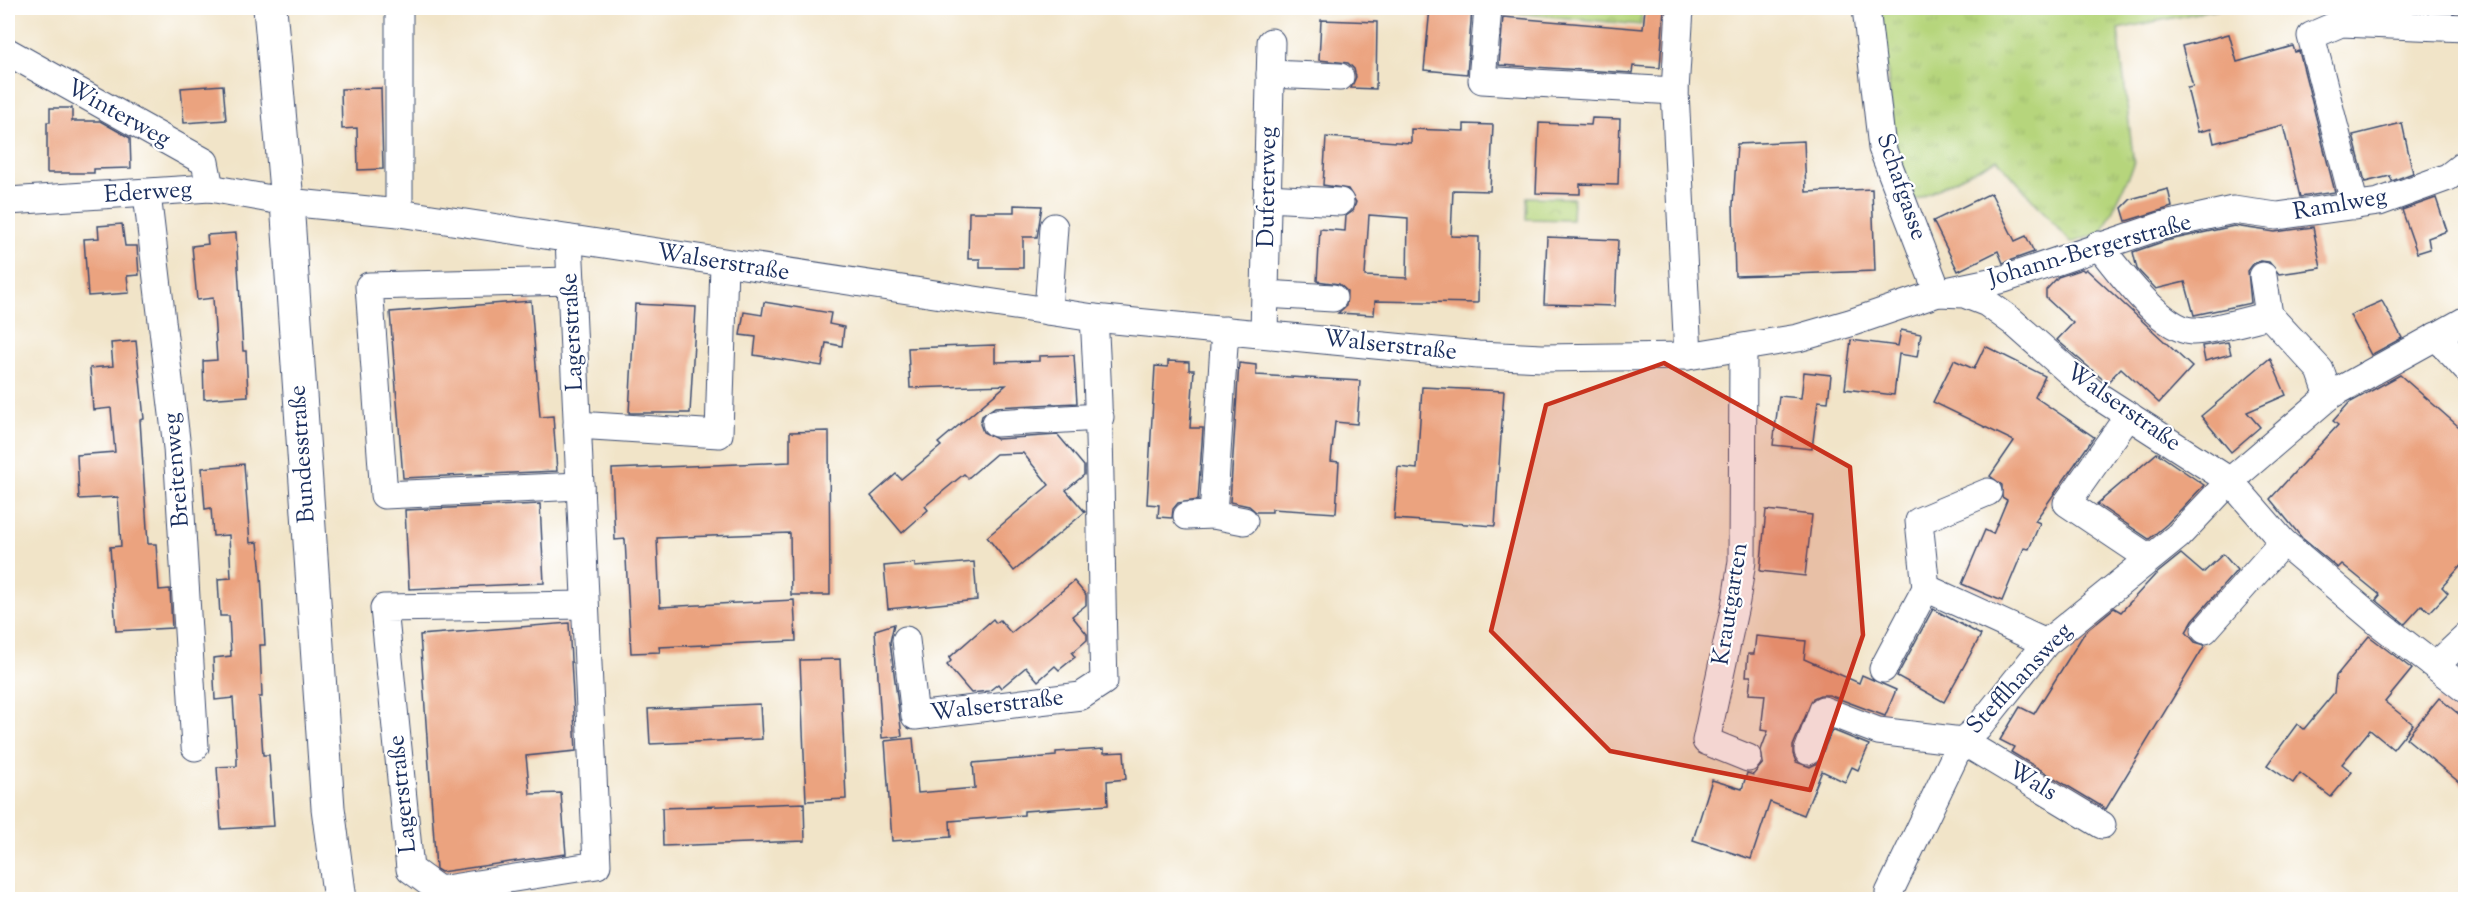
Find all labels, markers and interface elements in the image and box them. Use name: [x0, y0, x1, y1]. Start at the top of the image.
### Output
street label: Winterweg: [60, 71, 177, 157]
street label: Dufererweg: [1250, 126, 1286, 248]
street label: Schafgasse: [1867, 129, 1935, 245]
street label: Ederweg: [103, 173, 193, 213]
street label: Ramlweg: [2290, 180, 2390, 230]
street label: Johann-Bergerstraße: [1982, 206, 2196, 297]
street label: Walserstraße: [654, 236, 792, 290]
street label: Lagerstraße: [553, 272, 593, 392]
street label: Walserstraße: [1322, 322, 1458, 370]
street label: Walserstraße: [2058, 356, 2188, 460]
street label: Bundesstraße: [281, 384, 325, 524]
street label: Breitenweg: [155, 411, 199, 529]
street label: Krautgarten: [1705, 540, 1757, 668]
street label: Stefflhansweg: [1959, 615, 2081, 743]
street label: Walserstraße: [928, 681, 1066, 731]
street label: Lagerstraße: [380, 733, 426, 855]
street label: Wals: [2001, 754, 2063, 810]

